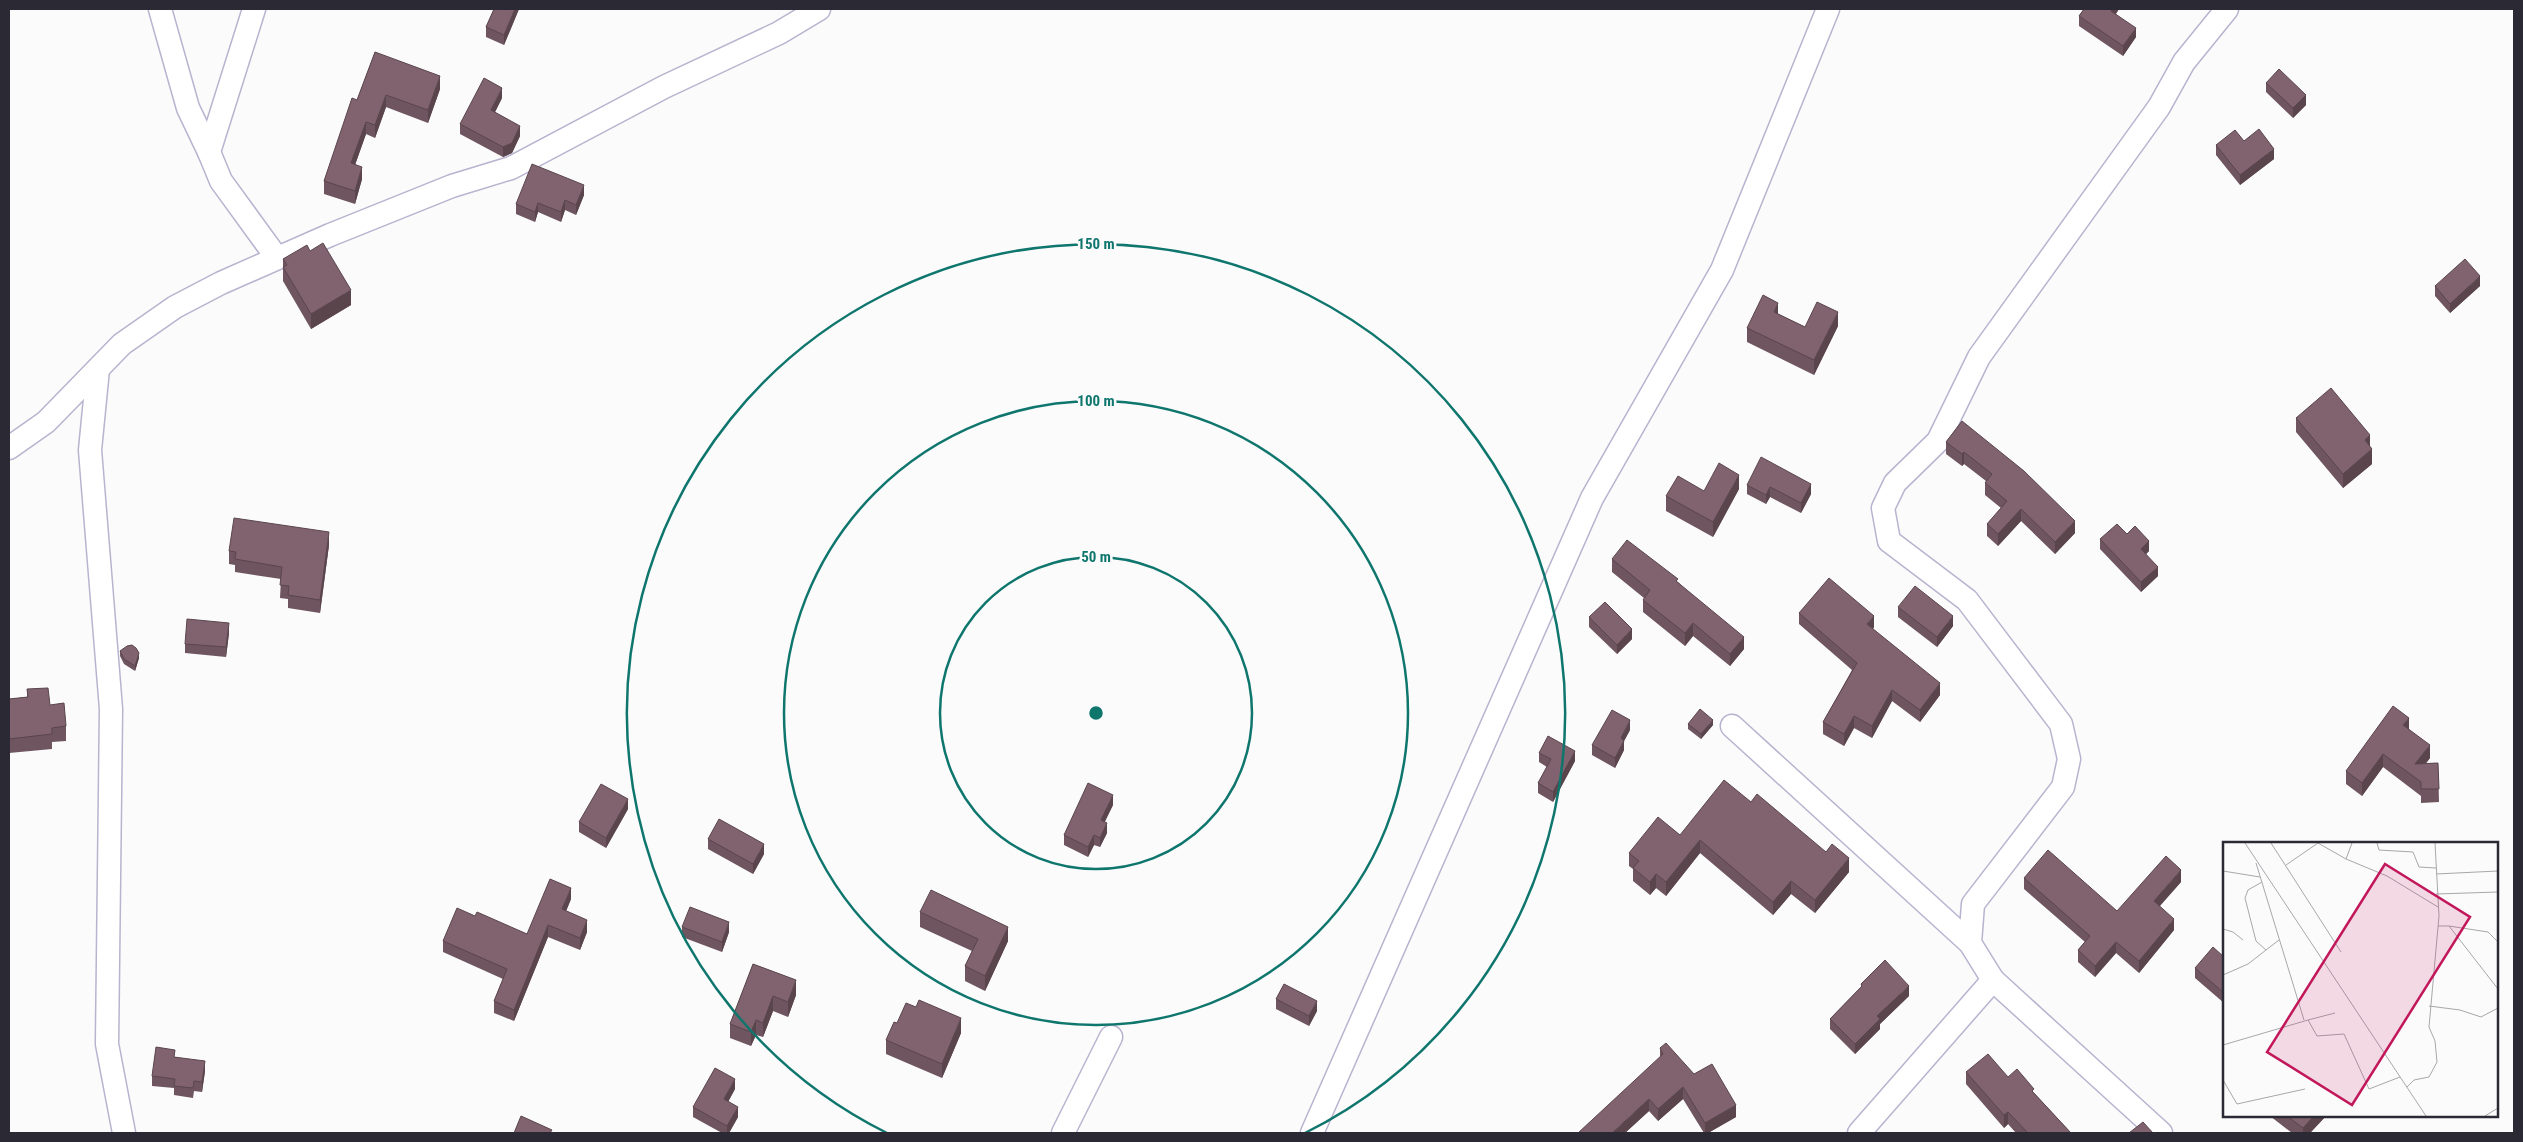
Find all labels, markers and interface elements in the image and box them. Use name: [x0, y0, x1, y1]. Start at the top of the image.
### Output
text: 150 m: [1077, 235, 1115, 253]
text: 100 m: [1077, 392, 1115, 410]
text: 50 m: [1081, 548, 1111, 566]
centre of rings: [1087, 704, 1105, 722]
inset map: [2223, 842, 2498, 1117]

